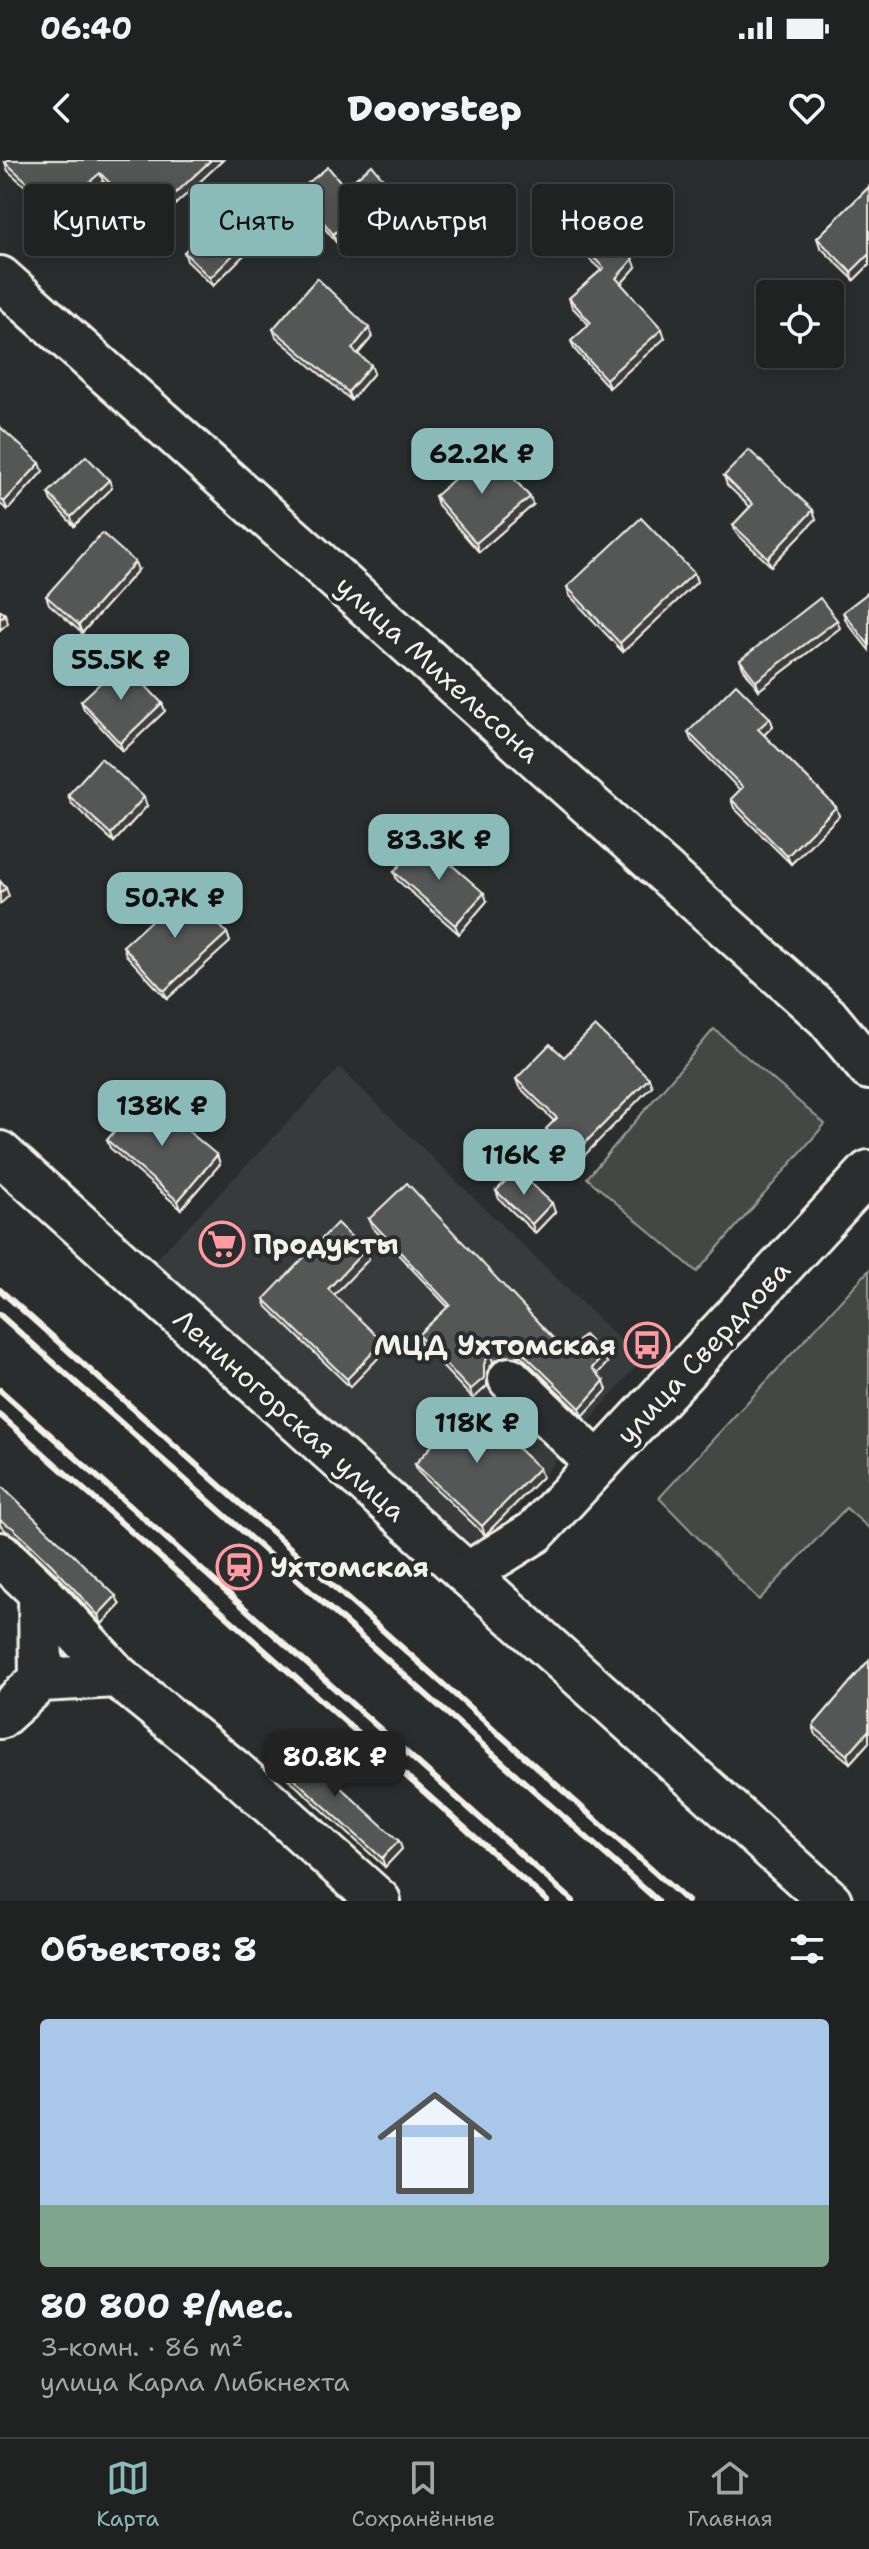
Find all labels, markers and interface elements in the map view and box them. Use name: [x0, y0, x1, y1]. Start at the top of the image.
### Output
text: 06:40: [40, 8, 132, 49]
text: Doorstep: [347, 84, 522, 133]
icon: back: [40, 86, 84, 130]
icon: heart: [785, 86, 829, 130]
chip: Купить: [24, 184, 174, 256]
chip: Снять: [190, 184, 323, 256]
chip: Фильтры: [339, 184, 516, 256]
chip: Новое: [532, 184, 673, 256]
map controls: [756, 280, 844, 368]
button: locate: [756, 280, 844, 368]
pin: 62.2K ₽: [408, 428, 556, 496]
text: 62.2K ₽: [429, 436, 535, 471]
street label: улица Михельсона: [327, 567, 549, 771]
pin: 55.5K ₽: [47, 634, 195, 702]
text: 55.5K ₽: [71, 642, 171, 677]
pin: 83.3K ₽: [365, 814, 513, 882]
text: 83.3K ₽: [386, 822, 492, 857]
pin: 50.7K ₽: [101, 872, 249, 940]
text: 50.7K ₽: [125, 880, 225, 915]
pin: 138K ₽: [97, 1080, 227, 1148]
text: 138K ₽: [116, 1088, 208, 1123]
pin: 116K ₽: [459, 1129, 589, 1197]
text: 116K ₽: [481, 1137, 567, 1172]
supermarket icon: Продукты: [198, 1220, 246, 1268]
place label: Продукты: [253, 1225, 399, 1263]
street label: улица Свердлова: [608, 1252, 798, 1452]
street label: Лениногорская улица: [165, 1300, 415, 1530]
bus stop icon: МЦД Ухтомская: [623, 1321, 671, 1369]
place label: МЦД Ухтомская: [374, 1326, 616, 1364]
pin: 118K ₽: [412, 1397, 542, 1465]
text: 118K ₽: [434, 1405, 520, 1440]
station icon: Ухтомская: [215, 1543, 263, 1591]
place label: Ухтомская: [270, 1548, 429, 1586]
pin: 80.8K ₽: [261, 1731, 409, 1799]
text: 80.8K ₽: [283, 1739, 387, 1774]
text: Объектов: 8: [40, 1926, 257, 1972]
icon: filters: [785, 1927, 829, 1971]
icon: home: [363, 2071, 507, 2215]
text: 80 800 ₽/мес.: [40, 2283, 294, 2329]
text: 3-комн. · 86 m²: [40, 2329, 243, 2364]
text: улица Карла Либкнехта: [40, 2364, 349, 2399]
tab: Карта: [96, 2456, 159, 2533]
tab: Сохранённые: [351, 2456, 495, 2533]
tab: Главная: [688, 2456, 773, 2533]

